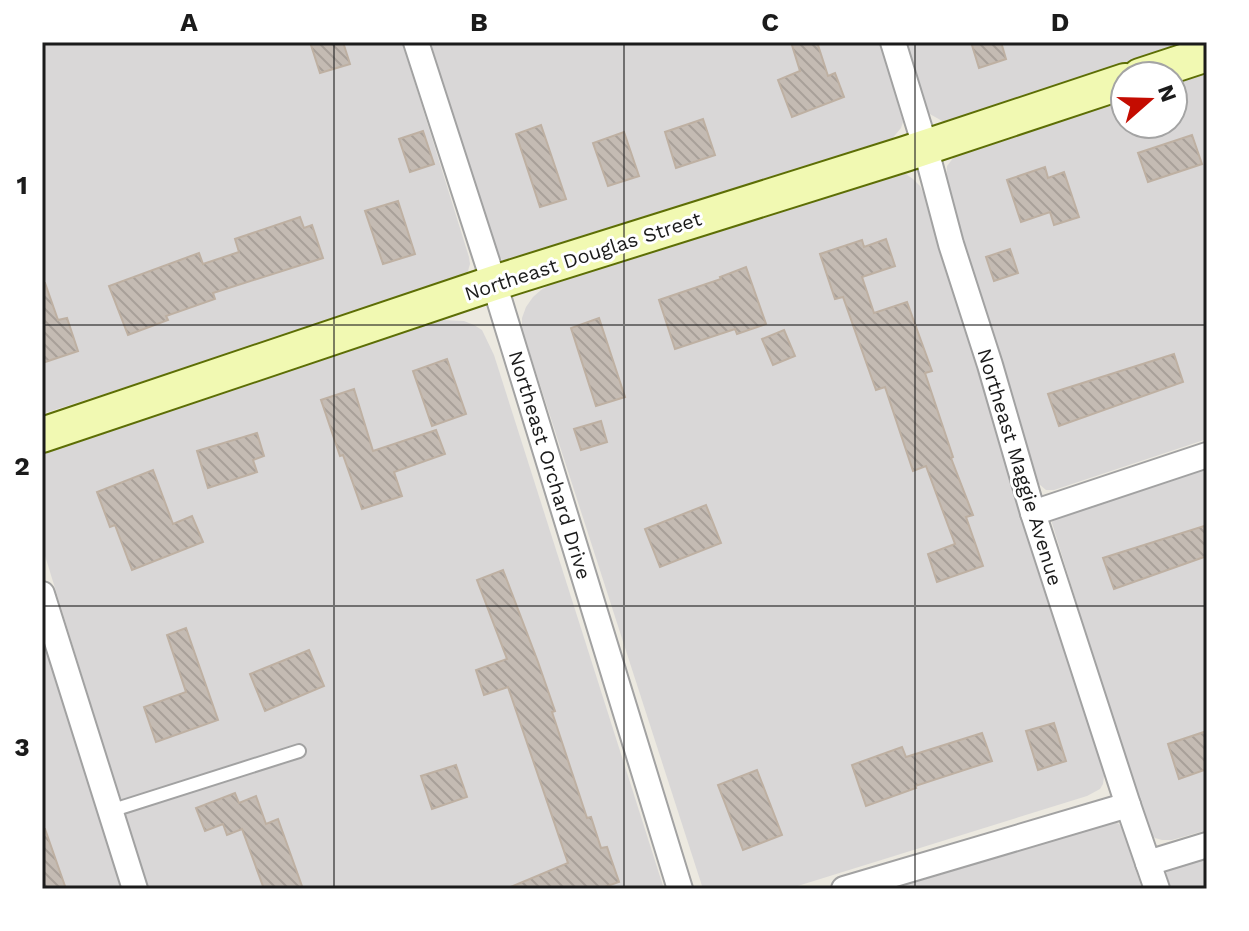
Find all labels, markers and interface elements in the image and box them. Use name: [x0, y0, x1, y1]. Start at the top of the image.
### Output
text: A: [180, 7, 198, 37]
text: B: [470, 7, 488, 37]
text: C: [761, 7, 779, 37]
text: D: [1051, 7, 1069, 37]
north arrow: [1109, 60, 1189, 140]
text: N: [1153, 81, 1182, 105]
text: 1: [16, 170, 28, 200]
street label: Northeast Douglas Street: [461, 206, 705, 306]
street label: Northeast Maggie Avenue: [972, 346, 1068, 588]
street label: Northeast Orchard Drive: [504, 348, 596, 582]
text: 2: [14, 451, 30, 481]
text: 3: [14, 732, 30, 762]

